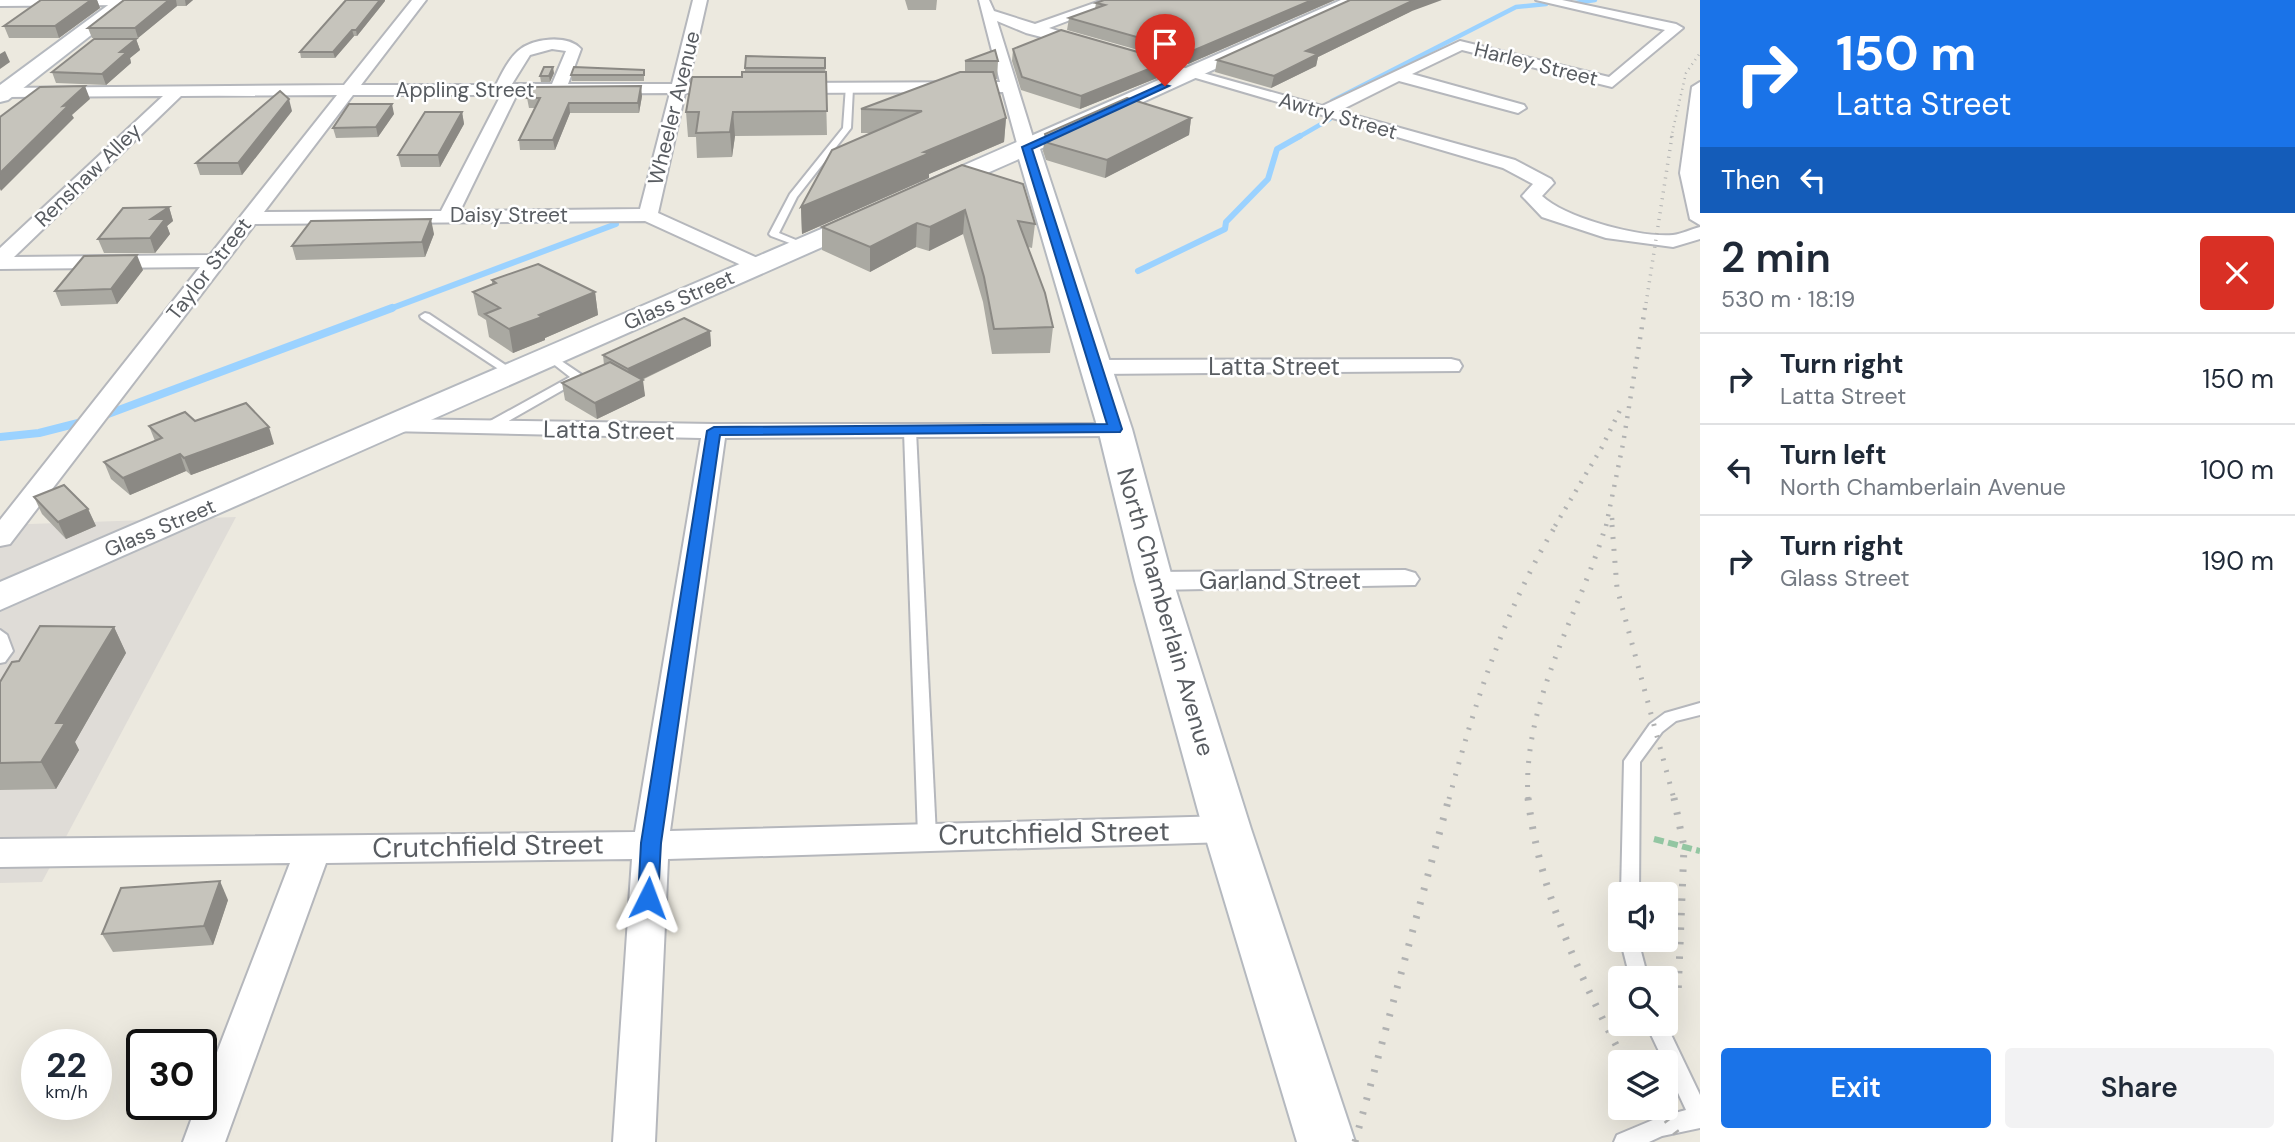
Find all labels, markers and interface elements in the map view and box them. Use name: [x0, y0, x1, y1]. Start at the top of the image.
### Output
pin: [1135, 14, 1195, 86]
text: 150 m: [1836, 21, 1976, 85]
icon: arrive: [1146, 25, 1184, 63]
street label: Wheeler Avenue: [641, 28, 707, 188]
icon: right: [1721, 28, 1812, 119]
street label: Harley Street: [1471, 35, 1601, 93]
street label: Appling Street: [396, 76, 534, 104]
text: Latta Street: [1836, 83, 2012, 125]
street label: Awtry Street: [1276, 86, 1400, 146]
street label: Renshaw Alley: [29, 117, 148, 233]
icon: left: [1794, 161, 1832, 199]
text: Then: [1721, 163, 1780, 197]
street label: Daisy Street: [450, 201, 568, 229]
street label: Taylor Street: [160, 212, 258, 326]
text: 2 min: [1721, 230, 1831, 285]
button: close: [2200, 236, 2274, 310]
street label: Glass Street: [619, 263, 739, 337]
text: 530 m · 18:19: [1721, 284, 1855, 314]
text: Turn right: [1780, 347, 1904, 381]
street label: Latta Street: [1208, 351, 1340, 382]
icon: right: [1721, 360, 1759, 398]
text: 150 m: [2202, 362, 2274, 396]
text: Latta Street: [1780, 381, 1906, 411]
street label: Latta Street: [543, 413, 675, 447]
text: Turn left: [1780, 438, 1887, 472]
icon: left: [1721, 451, 1759, 489]
text: 100 m: [2200, 453, 2274, 487]
street label: North Chamberlain Avenue: [1110, 464, 1222, 760]
text: North Chamberlain Avenue: [1780, 472, 2066, 502]
street label: Glass Street: [100, 492, 220, 564]
text: Turn right: [1780, 529, 1904, 563]
icon: right: [1721, 542, 1759, 580]
text: 190 m: [2202, 544, 2274, 578]
text: Glass Street: [1780, 563, 1909, 593]
street label: Garland Street: [1199, 565, 1361, 596]
street label: Crutchfield Street: [938, 812, 1170, 854]
street label: Crutchfield Street: [372, 825, 604, 867]
position arrow: [611, 861, 685, 935]
map controls: [1608, 882, 1678, 1120]
button: sound: [1608, 882, 1678, 952]
button: search: [1608, 966, 1678, 1036]
speed limit sign: 30: [126, 1029, 217, 1120]
text: 22: [46, 1042, 87, 1088]
button: Exit: [1721, 1048, 1991, 1128]
button: Share: [2005, 1048, 2274, 1128]
button: layers: [1608, 1050, 1678, 1120]
text: km/h: [45, 1080, 88, 1104]

